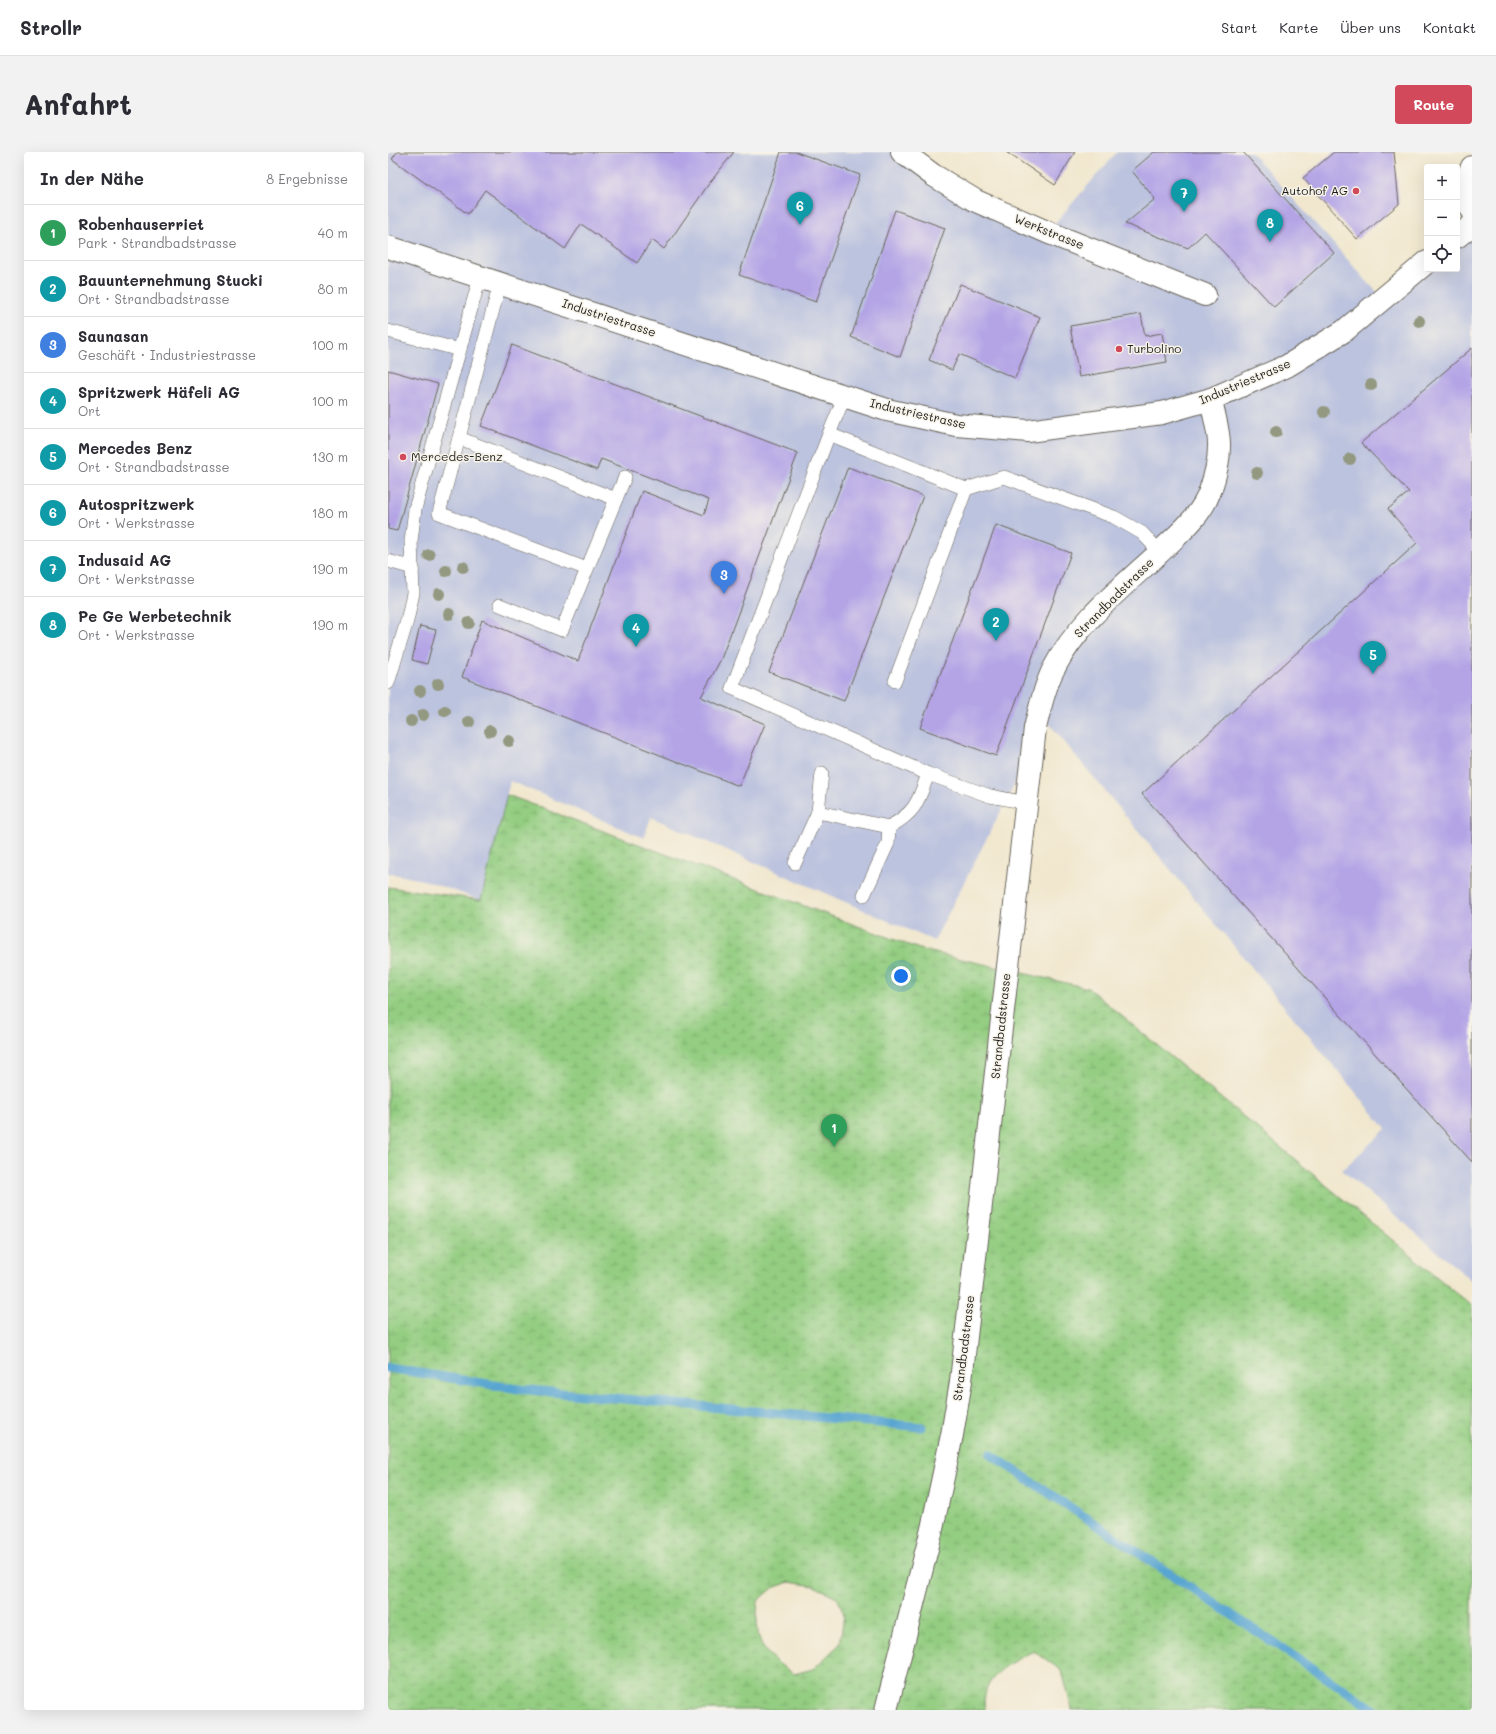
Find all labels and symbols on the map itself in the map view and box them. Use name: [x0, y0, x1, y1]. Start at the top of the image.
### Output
pin: 7: [1171, 179, 1197, 212]
place label: Autohof AG: [1281, 182, 1348, 198]
marker: Autohof AG: [1351, 186, 1361, 196]
pin: 6: [787, 192, 813, 225]
pin: 8: [1257, 209, 1283, 242]
street label: Werkstrasse: [1012, 210, 1087, 252]
street label: Industriestrasse: [560, 294, 658, 340]
place label: Turbolino: [1127, 340, 1181, 356]
marker: Turbolino: [1114, 344, 1124, 354]
street label: Industriestrasse: [1196, 355, 1293, 408]
street label: Industriestrasse: [869, 394, 968, 432]
place label: Mercedes-Benz: [411, 448, 503, 464]
marker: Mercedes-Benz: [398, 452, 408, 462]
street label: Strandbadstrasse: [1070, 554, 1157, 641]
pin: 3: [711, 561, 737, 594]
pin: 2: [983, 608, 1009, 641]
pin: 4: [623, 614, 649, 647]
pin: 5: [1360, 641, 1386, 674]
your location: [891, 966, 911, 986]
street label: Strandbadstrasse: [986, 972, 1014, 1080]
pin: 1: [821, 1114, 847, 1147]
street label: Strandbadstrasse: [949, 1294, 977, 1402]

